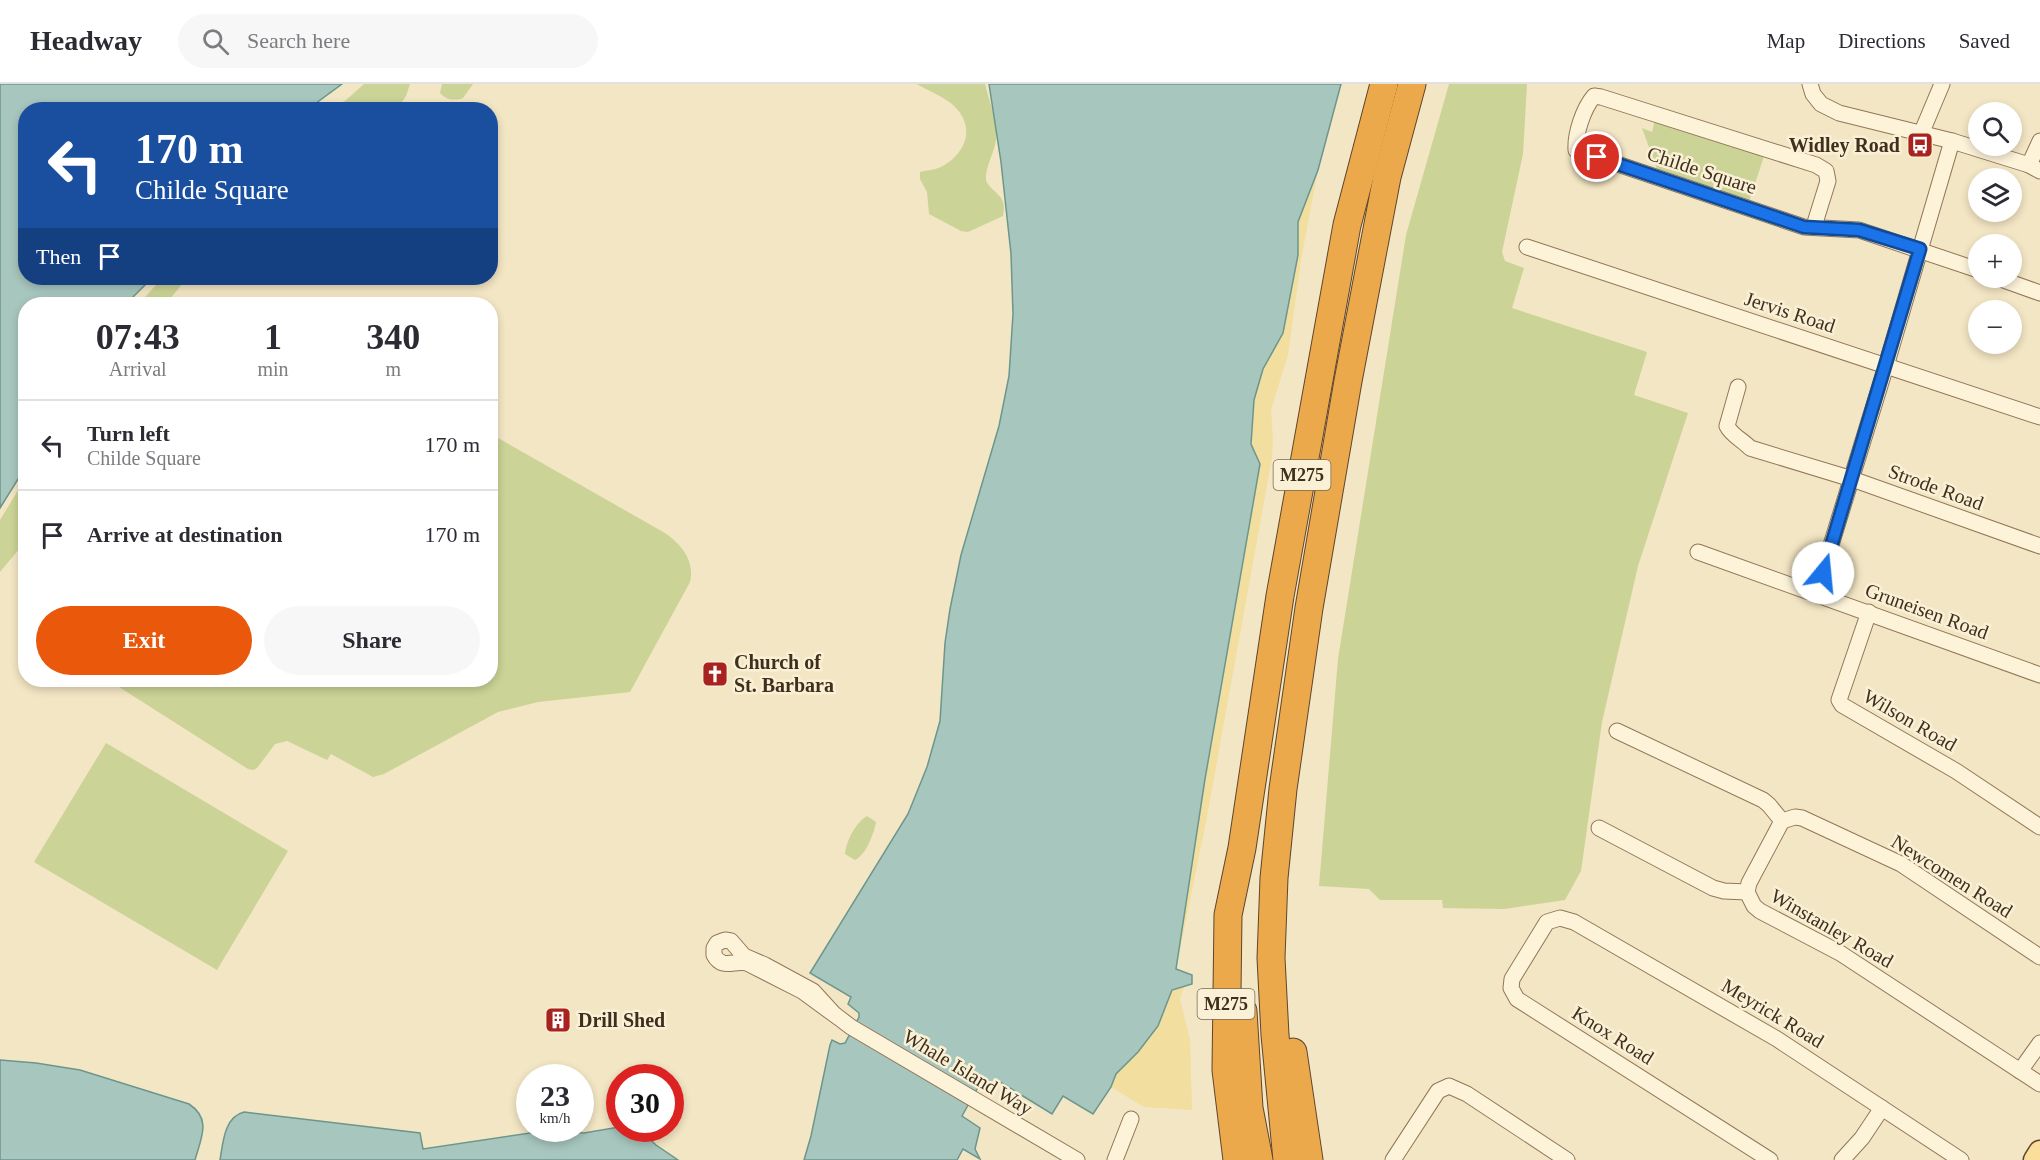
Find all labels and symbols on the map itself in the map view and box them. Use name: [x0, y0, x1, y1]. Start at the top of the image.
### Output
bus stop icon: Widley Road: [1905, 130, 1935, 160]
pin: [1571, 131, 1622, 182]
place label: Widley Road: [1789, 134, 1900, 157]
street label: Childe Square: [1644, 142, 1760, 199]
street label: Jervis Road: [1742, 287, 1838, 337]
road number: M275: [1274, 460, 1330, 490]
street label: Strode Road: [1886, 460, 1986, 514]
position arrow: [1791, 541, 1855, 605]
street label: Gruneisen Road: [1862, 579, 1992, 643]
place label: Church of St. Barbara: [734, 651, 834, 696]
church icon: Church of St. Barbara: [700, 659, 730, 689]
street label: Wilson Road: [1859, 684, 1961, 756]
street label: Newcomen Road: [1888, 830, 2016, 922]
street label: Winstanley Road: [1766, 884, 1897, 973]
street label: Meyrick Road: [1718, 974, 1828, 1053]
road number: M275: [1198, 989, 1254, 1019]
street label: Knox Road: [1568, 1001, 1658, 1069]
building icon: Drill Shed: [543, 1005, 573, 1035]
place label: Drill Shed: [578, 1009, 665, 1031]
street label: Whale Island Way: [899, 1025, 1037, 1120]
speed limit sign: 30: [606, 1064, 684, 1142]

